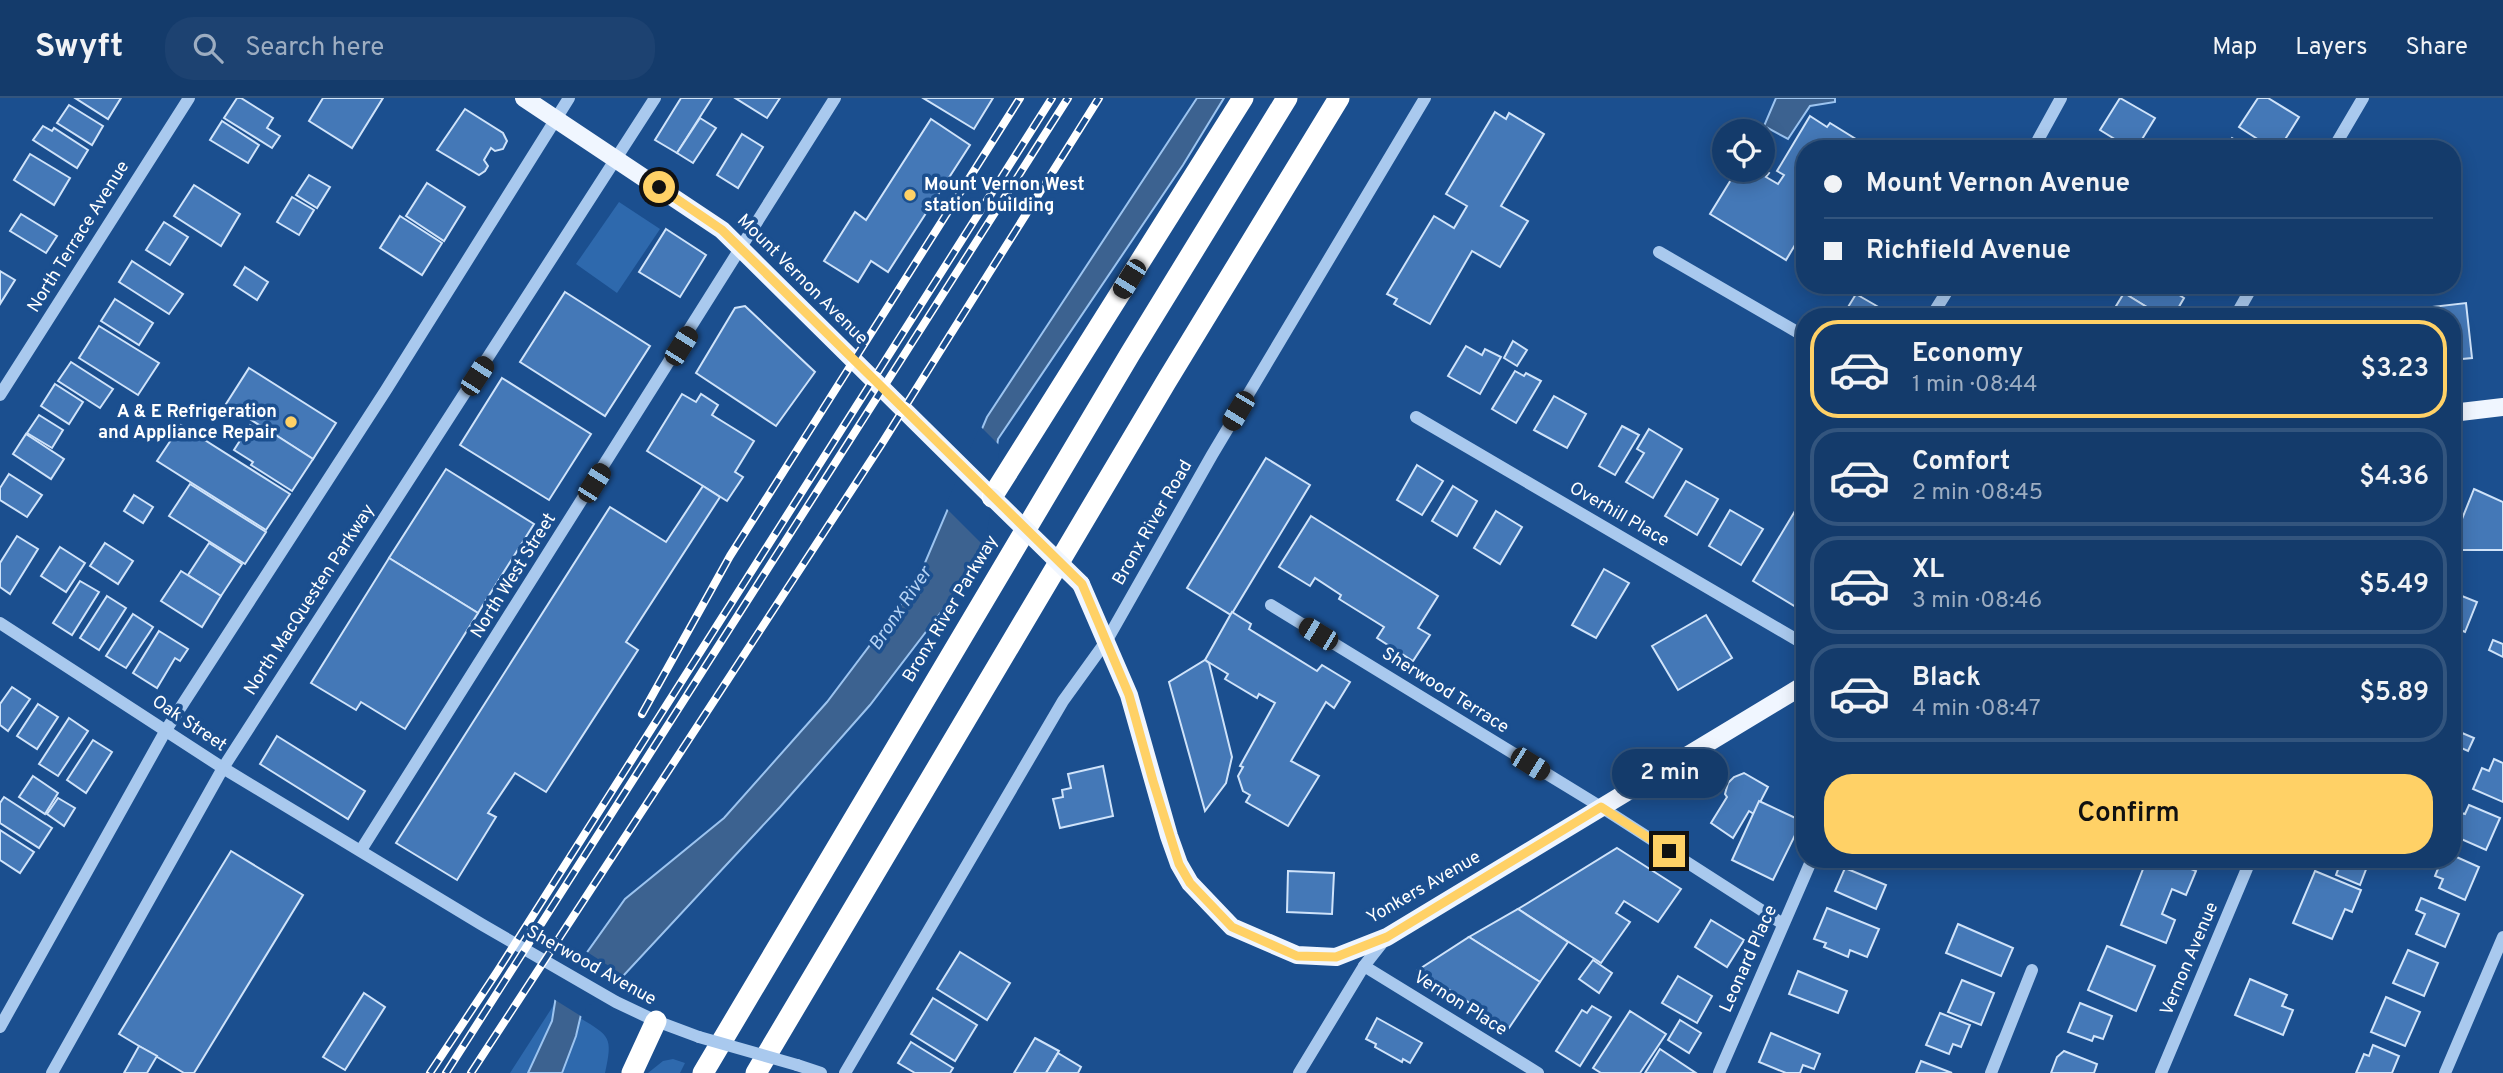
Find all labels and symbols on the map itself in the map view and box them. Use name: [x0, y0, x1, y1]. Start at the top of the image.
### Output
street label: North Terrace Avenue: [23, 157, 135, 317]
route start: [643, 171, 675, 203]
place label: Mount Vernon West station building: [924, 174, 1085, 218]
marker: Mount Vernon West station building: [902, 187, 918, 203]
street label: Mount Vernon Avenue: [732, 210, 872, 350]
car: [1109, 256, 1150, 302]
car: [661, 323, 702, 369]
car: [457, 353, 498, 399]
car: [1219, 388, 1258, 434]
place label: A & E Refrigeration and Appliance Repair: [98, 401, 278, 445]
marker: A & E Refrigeration and Appliance Repair: [283, 414, 299, 430]
street label: Bronx River Road: [1108, 456, 1198, 590]
car: [574, 460, 615, 506]
street label: Overhill Place: [1565, 477, 1673, 553]
street label: North MacQuesten Parkway: [239, 500, 381, 700]
street label: North West Street: [466, 509, 562, 643]
street label: Bronx River Parkway: [898, 531, 1004, 687]
water label: Bronx River: [864, 561, 939, 655]
car: [1295, 614, 1342, 654]
street label: Sherwood Terrace: [1377, 643, 1513, 739]
street label: Oak Street: [147, 691, 231, 757]
car: [1507, 744, 1554, 784]
callout: 2 min: [1611, 750, 1727, 798]
route end: [1653, 835, 1685, 867]
street label: Yonkers Avenue: [1363, 846, 1485, 930]
street label: Vernon Avenue: [2156, 899, 2224, 1019]
street label: Leonard Place: [1715, 902, 1783, 1016]
street label: Sherwood Avenue: [522, 921, 660, 1011]
street label: Vernon Place: [1409, 966, 1511, 1042]

